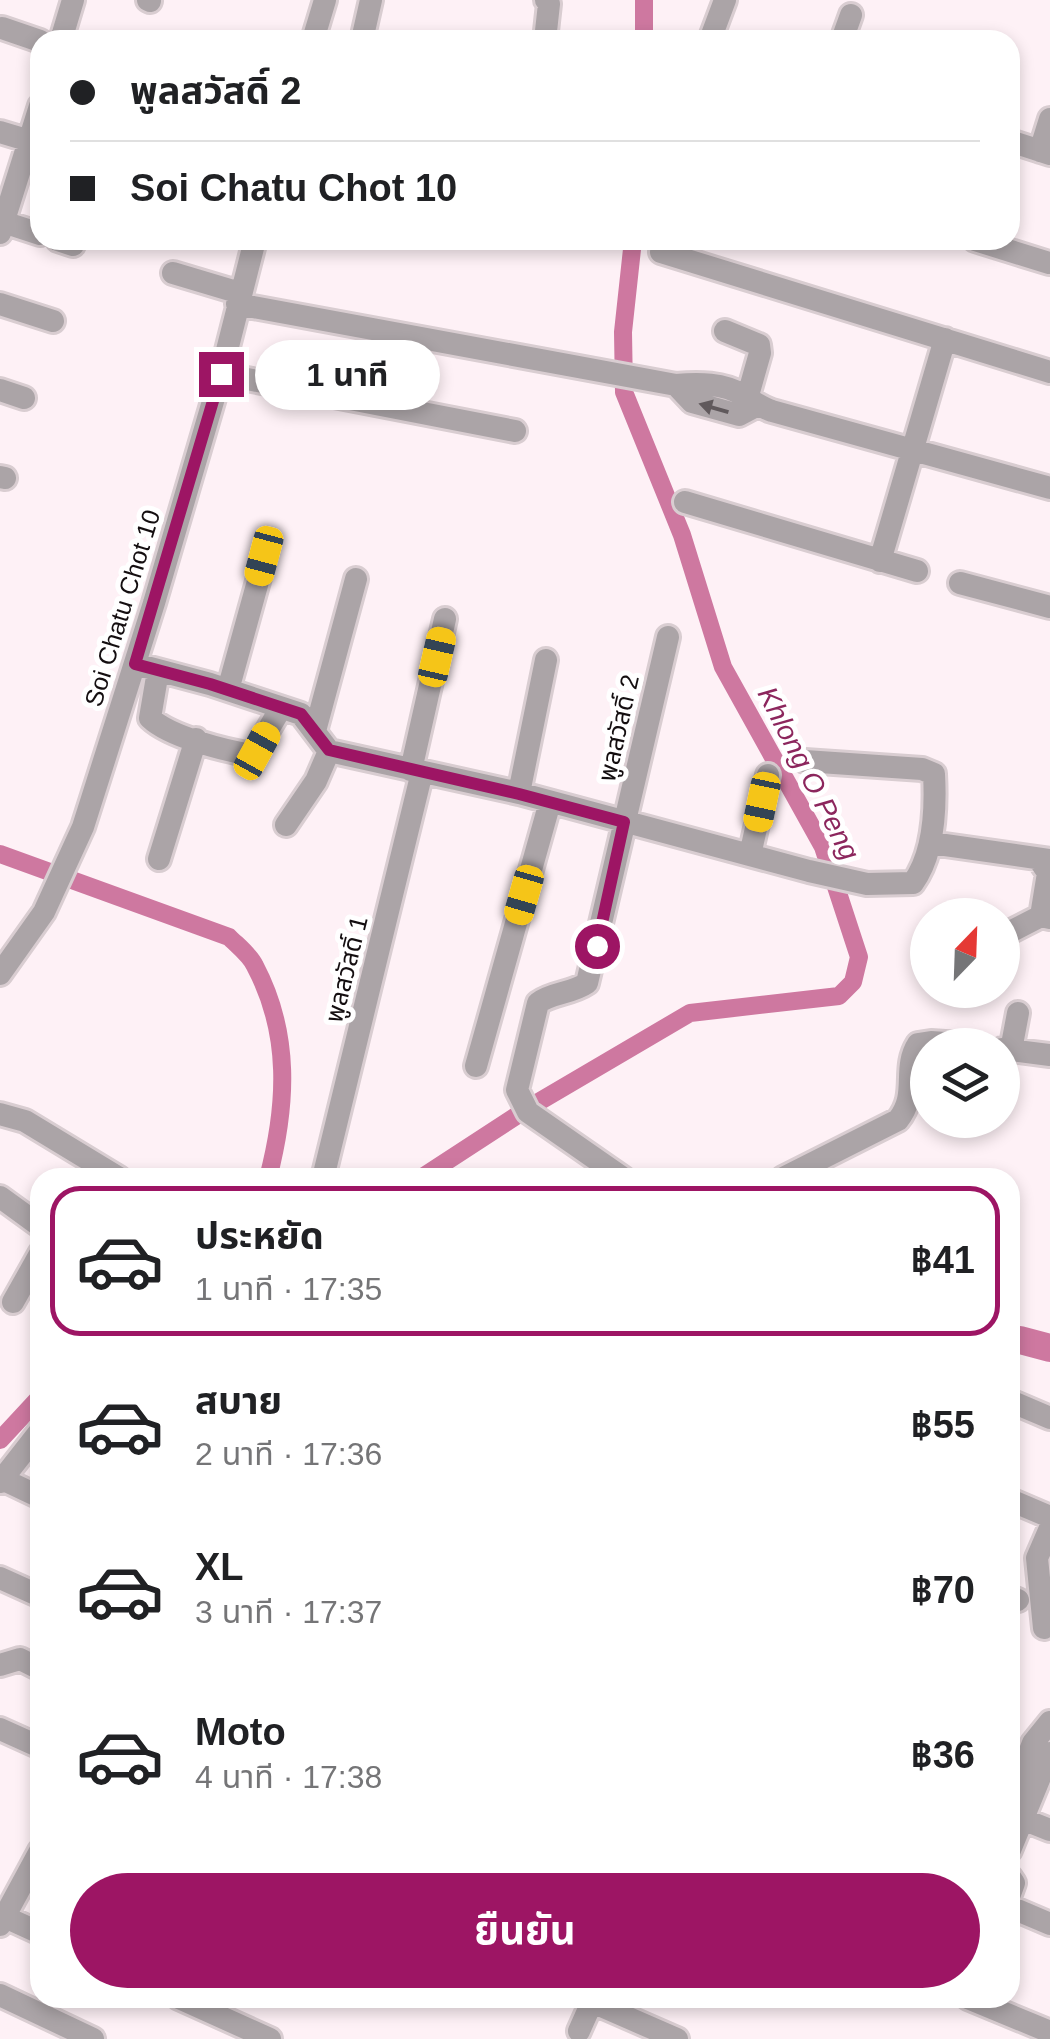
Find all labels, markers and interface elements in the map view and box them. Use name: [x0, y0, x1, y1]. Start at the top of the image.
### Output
text: พูลสวัสดิ์ 2: [130, 70, 301, 112]
text: Soi Chatu Chot 10: [130, 167, 457, 209]
callout: 1 นาที: [256, 339, 441, 409]
route end: [199, 352, 244, 397]
text: 1 นาที: [307, 357, 388, 393]
one-way arrow: [698, 400, 729, 415]
street label: Soi Chatu Chot 10: [79, 506, 165, 710]
car: [242, 523, 286, 589]
car: [416, 624, 458, 690]
street label: พูลสวัสดิ์ 2: [592, 672, 646, 785]
water label: Khlong O Peng: [752, 682, 866, 865]
car: [229, 717, 285, 785]
car: [741, 770, 783, 834]
car: [501, 862, 547, 928]
north arrow: [910, 898, 1020, 1008]
map controls: [910, 898, 1020, 1138]
street label: พูลสวัสดิ์ 1: [319, 913, 375, 1026]
route start: [575, 924, 620, 969]
button: layers: [910, 1028, 1020, 1138]
text: ประหยัด: [195, 1215, 324, 1257]
icon: car: [75, 1216, 165, 1306]
text: ฿41: [911, 1239, 975, 1281]
text: 1 นาที · 17:35: [195, 1271, 382, 1307]
text: สบาย: [195, 1380, 282, 1422]
icon: car: [75, 1381, 165, 1471]
text: ฿55: [911, 1404, 975, 1446]
text: 2 นาที · 17:36: [195, 1436, 382, 1472]
icon: car: [75, 1546, 165, 1636]
text: XL: [195, 1546, 244, 1588]
text: ฿70: [911, 1569, 975, 1611]
text: 3 นาที · 17:37: [195, 1594, 382, 1630]
icon: car: [75, 1711, 165, 1801]
text: Moto: [195, 1711, 286, 1753]
text: ฿36: [911, 1734, 975, 1776]
text: 4 นาที · 17:38: [195, 1759, 382, 1795]
button: ยืนยัน: [70, 1873, 980, 1988]

